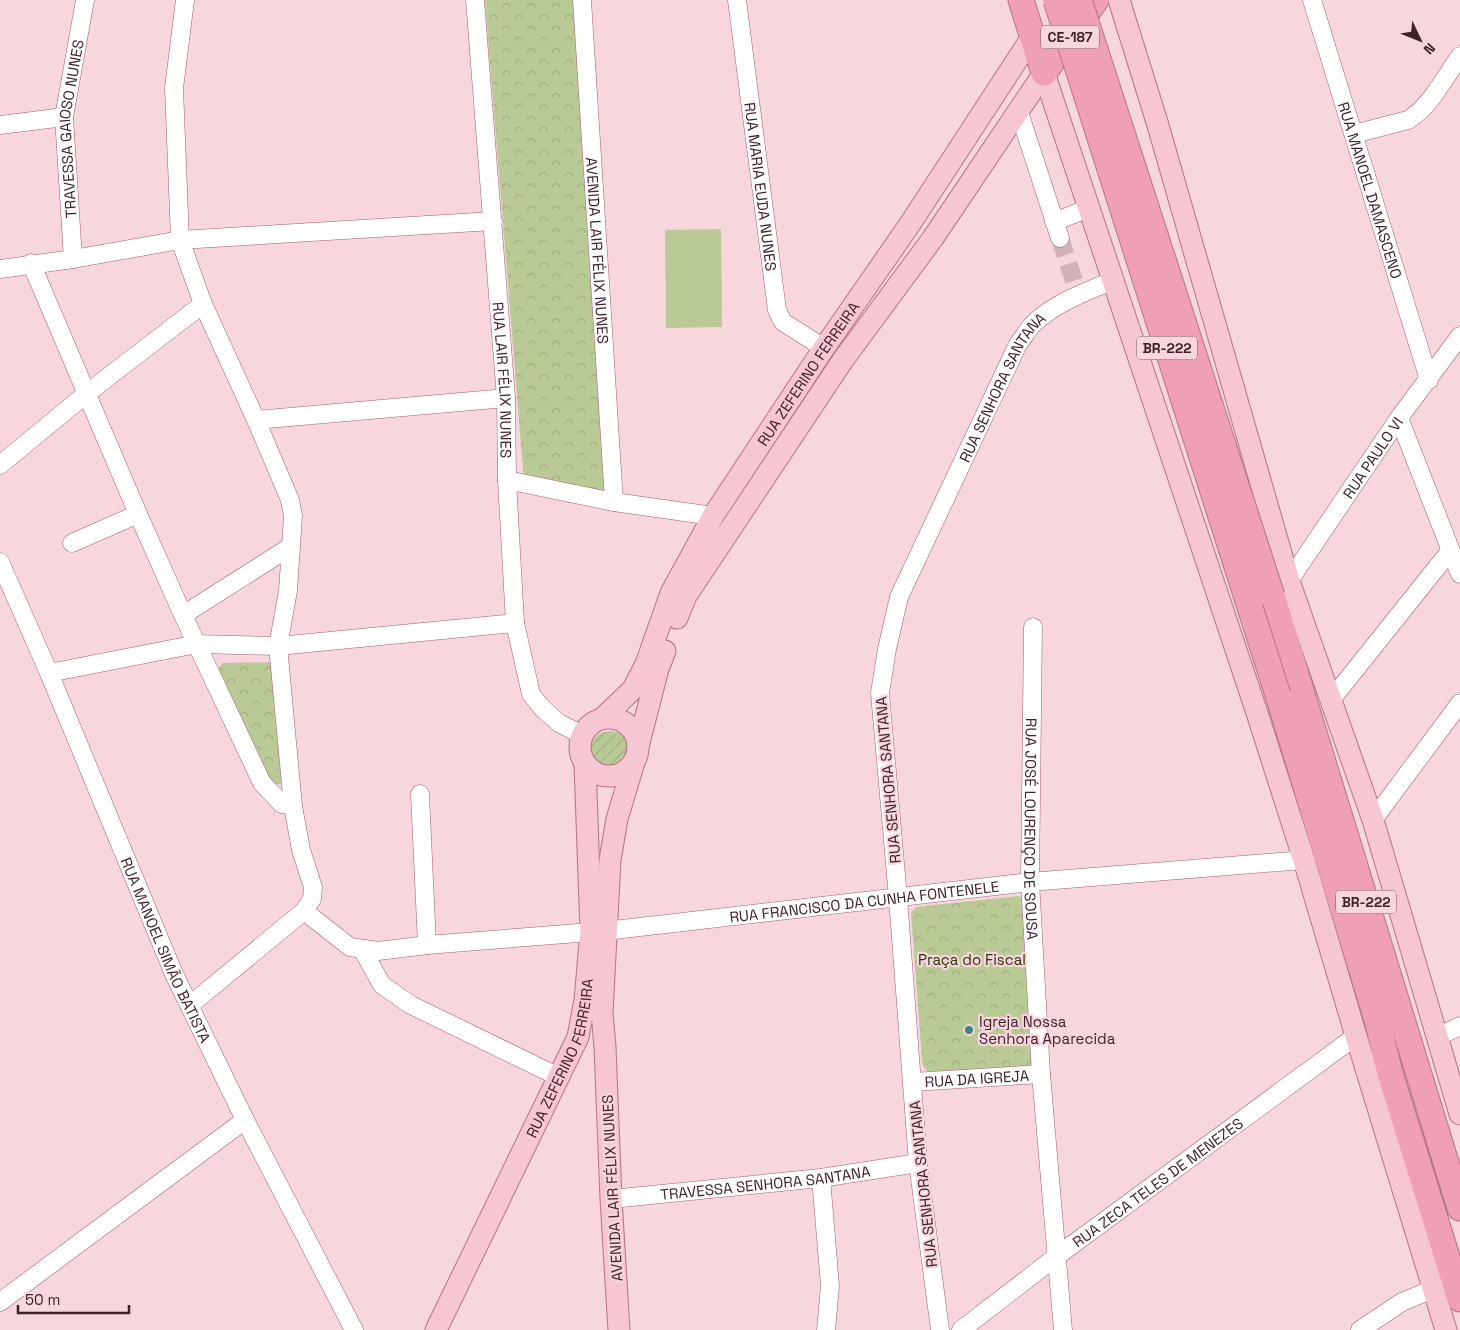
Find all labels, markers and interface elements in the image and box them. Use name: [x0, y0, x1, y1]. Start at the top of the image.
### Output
north arrow: [1395, 15, 1445, 65]
road number: CE-187: [1041, 26, 1099, 48]
street label: TRAVESSA GAIOSO NUNES: [54, 38, 87, 219]
text: N: [1420, 39, 1439, 58]
street label: RUA MANOEL DAMASCENO: [1334, 99, 1407, 281]
street label: RUA MARIA EUDA NUNES: [741, 101, 781, 272]
street label: AVENIDA LAIR FÉLIX NUNES: [583, 157, 613, 344]
street label: RUA ZEFERINO FERREIRA: [753, 297, 863, 449]
street label: RUA LAIR FÉLIX NUNES: [489, 301, 516, 458]
street label: RUA SENHORA SANTANA: [954, 308, 1050, 465]
road number: BR-222: [1137, 336, 1197, 359]
street label: RUA PAULO VI: [1338, 413, 1407, 502]
street label: RUA SENHORA SANTANA: [871, 695, 905, 864]
street label: RUA JOSÉ LOURENÇO DE SOUSA: [1020, 718, 1043, 941]
street label: RUA MANOEL SIMÃO BATISTA: [117, 854, 216, 1046]
street label: RUA FRANCISCO DA CUNHA FONTENELE: [728, 876, 1000, 926]
road number: BR-222: [1336, 890, 1396, 914]
park label: Praça do Fiscal: [918, 950, 1026, 969]
street label: RUA ZEFERINO FERREIRA: [521, 977, 596, 1140]
place label: Igreja Nossa Senhora Aparecida: [979, 1012, 1116, 1048]
marker: Igreja Nossa Senhora Aparecida: [963, 1024, 975, 1036]
street label: RUA DA IGREJA: [924, 1065, 1030, 1091]
street label: AVENIDA LAIR FÉLIX NUNES: [598, 1094, 626, 1282]
street label: RUA SENHORA SANTANA: [905, 1099, 941, 1268]
street label: RUA ZECA TELES DE MENEZES: [1068, 1113, 1247, 1251]
street label: TRAVESSA SENHORA SANTANA: [659, 1161, 872, 1204]
scale bar: [18, 1282, 129, 1314]
text: 50 m: [25, 1290, 60, 1309]

